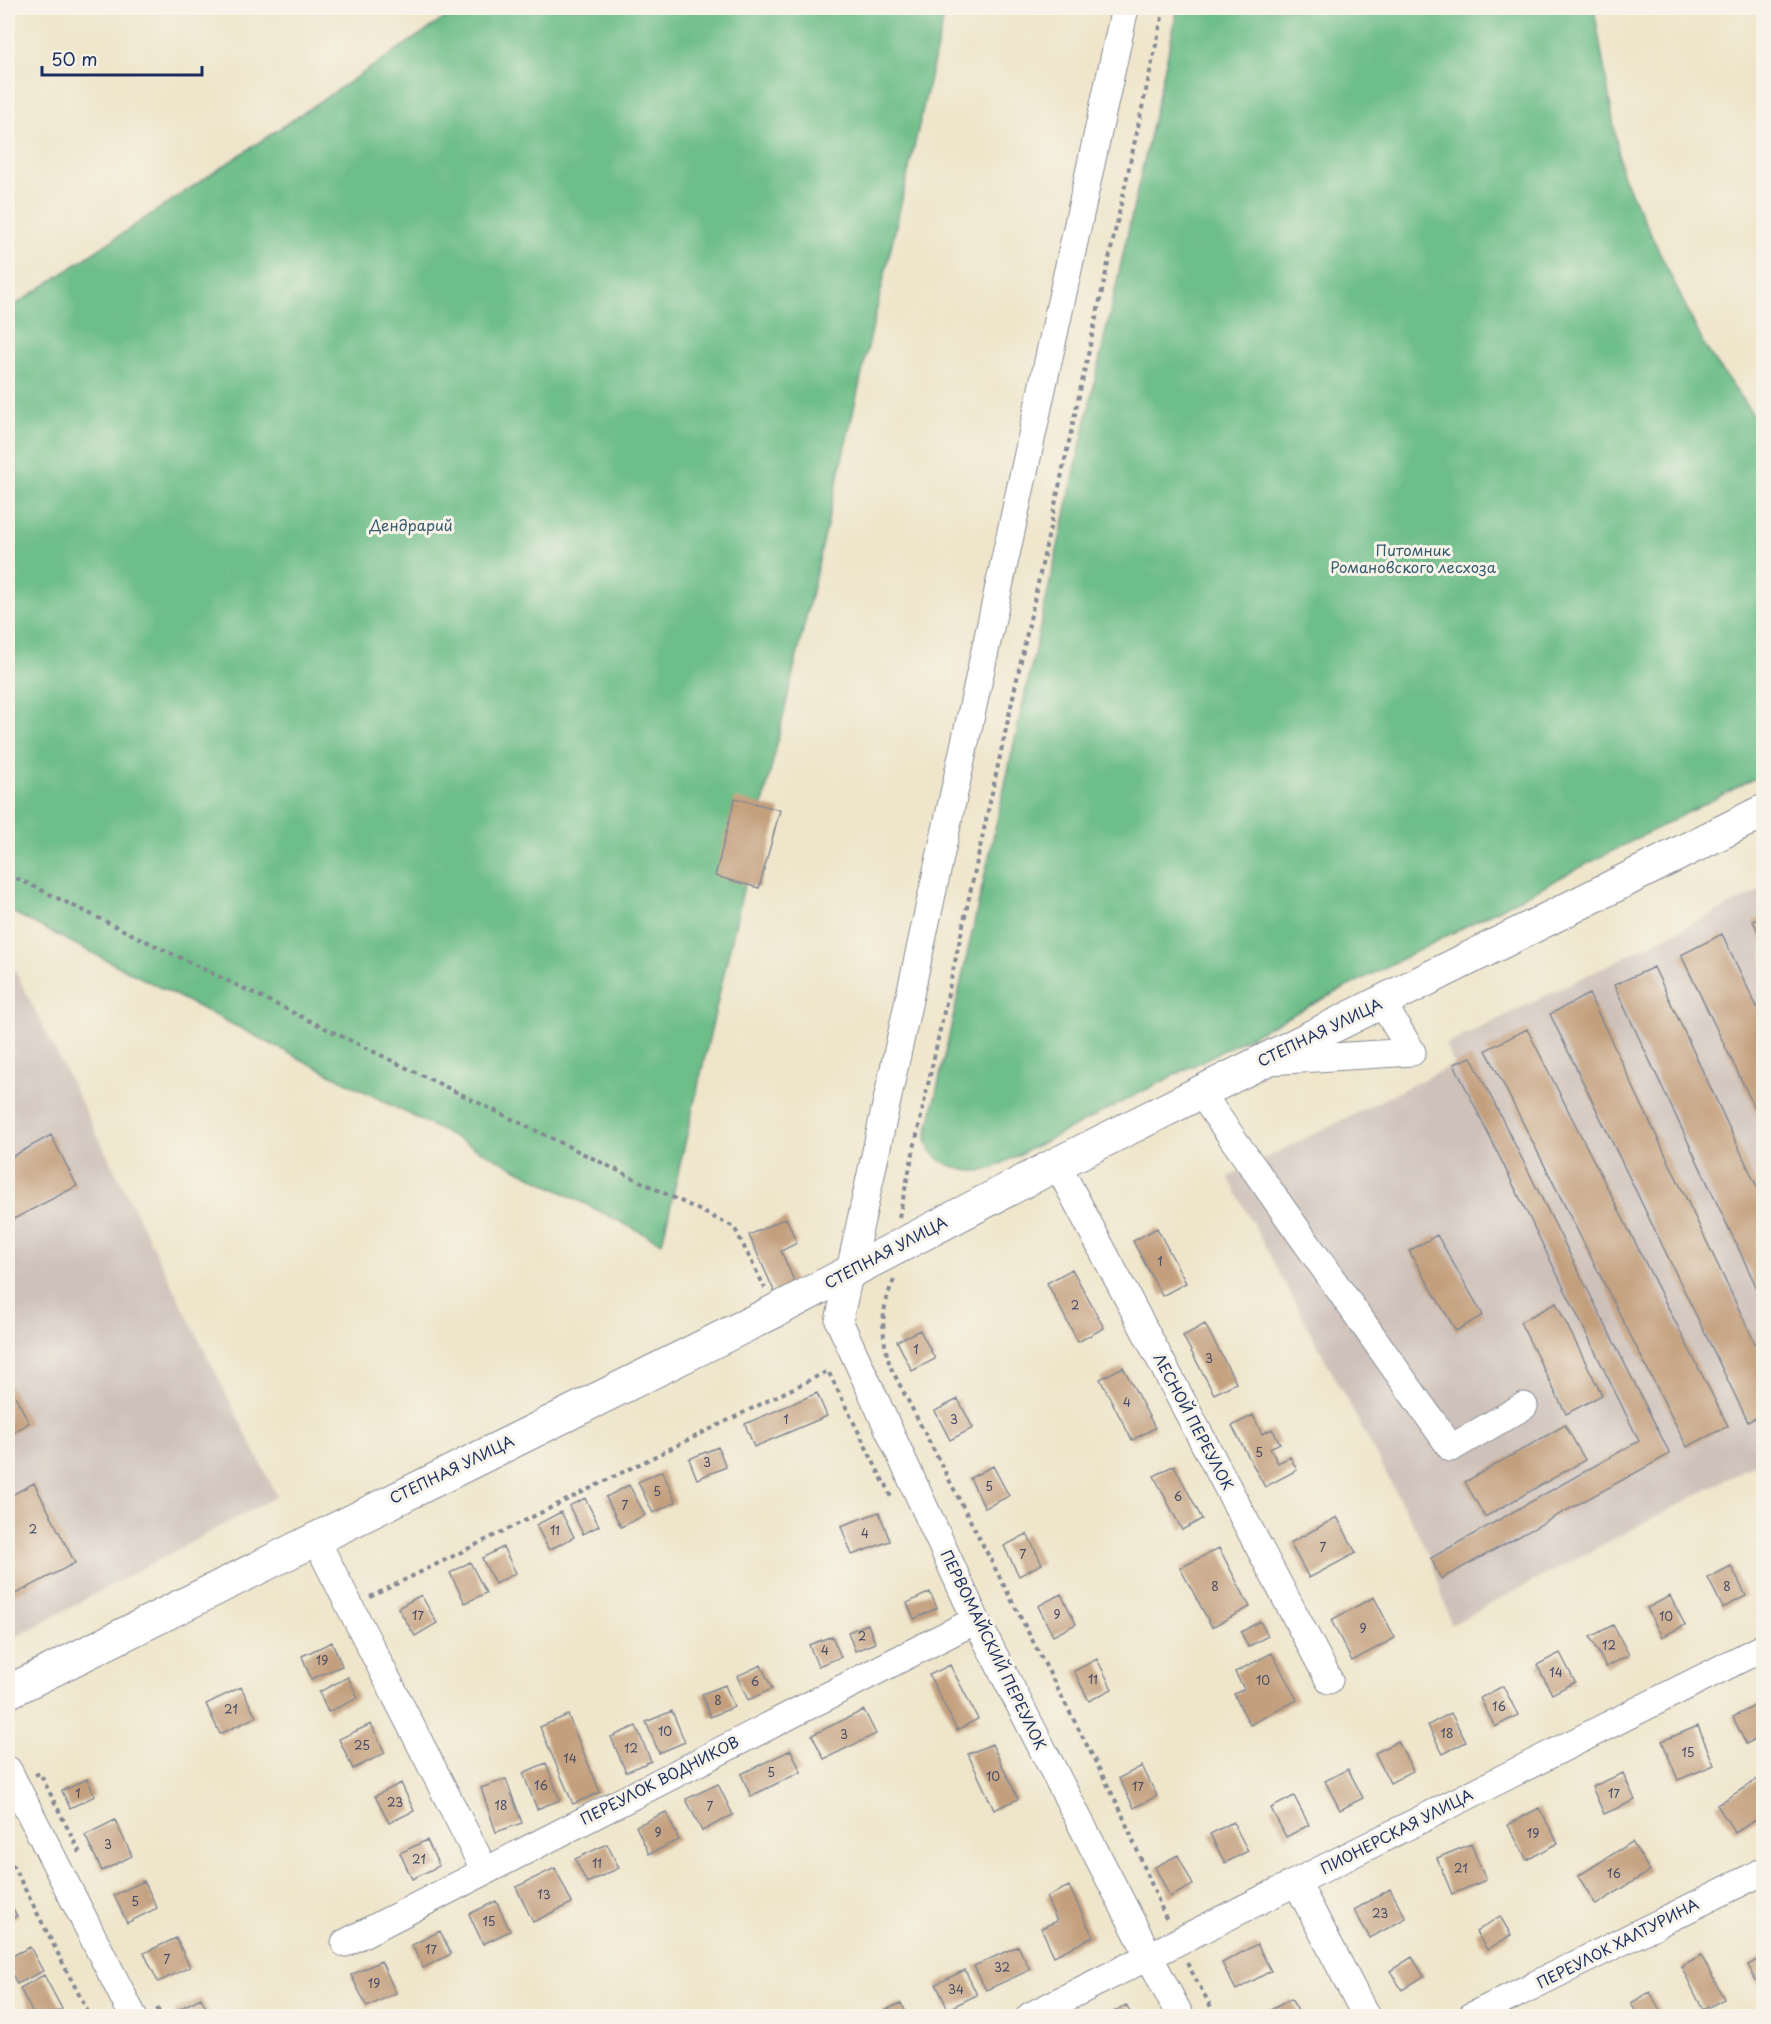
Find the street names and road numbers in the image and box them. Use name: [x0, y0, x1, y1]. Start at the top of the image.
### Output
street label: СТЕПНАЯ УЛИЦА: [1253, 992, 1386, 1072]
street label: СТЕПНАЯ УЛИЦА: [820, 1210, 951, 1294]
street label: ЛЕСНОЙ ПЕРЕУЛОК: [1149, 1349, 1240, 1494]
street label: СТЕПНАЯ УЛИЦА: [385, 1429, 518, 1509]
street label: ПЕРВОМАЙСКИЙ ПЕРЕУЛОК: [936, 1545, 1053, 1753]
street label: ПЕРЕУЛОК ВОДНИКОВ: [576, 1730, 743, 1830]
street label: ПИОНЕРСКАЯ УЛИЦА: [1316, 1782, 1477, 1879]
street label: ПЕРЕУЛОК ХАЛТУРИНА: [1532, 1892, 1702, 1994]

